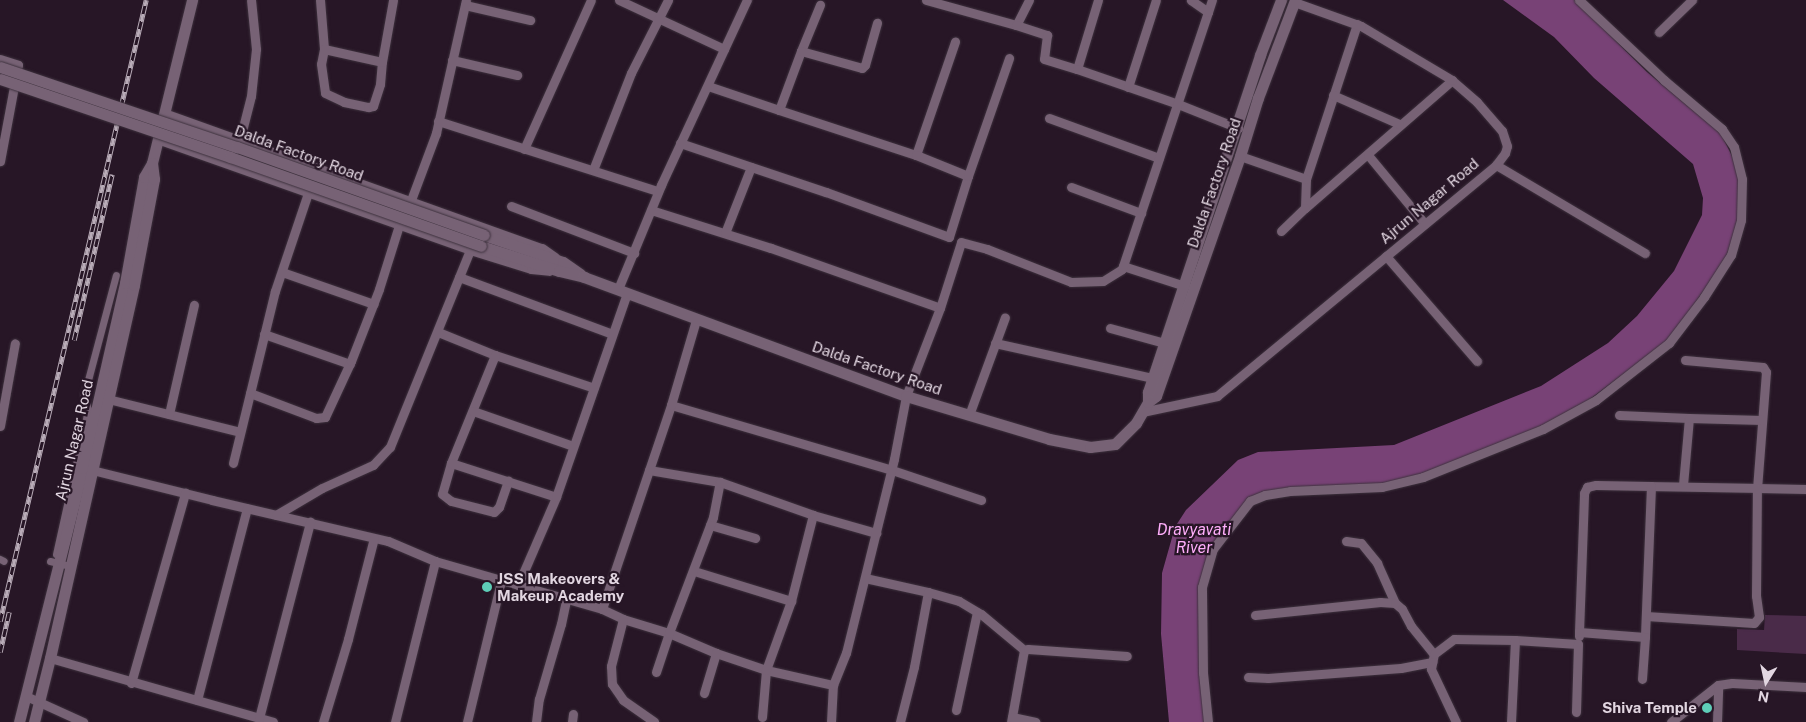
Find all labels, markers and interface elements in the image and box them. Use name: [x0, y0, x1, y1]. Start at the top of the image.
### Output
street label: Dalda Factory Road: [1183, 116, 1245, 250]
street label: Dalda Factory Road: [232, 121, 366, 185]
street label: Ajrun Nagar Road: [1376, 154, 1482, 248]
street label: Dalda Factory Road: [810, 337, 944, 399]
street label: Ajrun Nagar Road: [51, 378, 97, 502]
water label: Dravyavati River: [1157, 520, 1231, 558]
place label: JSS Makeovers & Makeup Academy: [497, 569, 624, 604]
marker: JSS Makeovers & Makeup Academy: [481, 581, 493, 593]
north arrow: [1741, 657, 1791, 707]
text: N: [1757, 688, 1770, 706]
place label: Shiva Temple: [1602, 699, 1697, 717]
marker: Shiva Temple: [1701, 702, 1713, 714]

